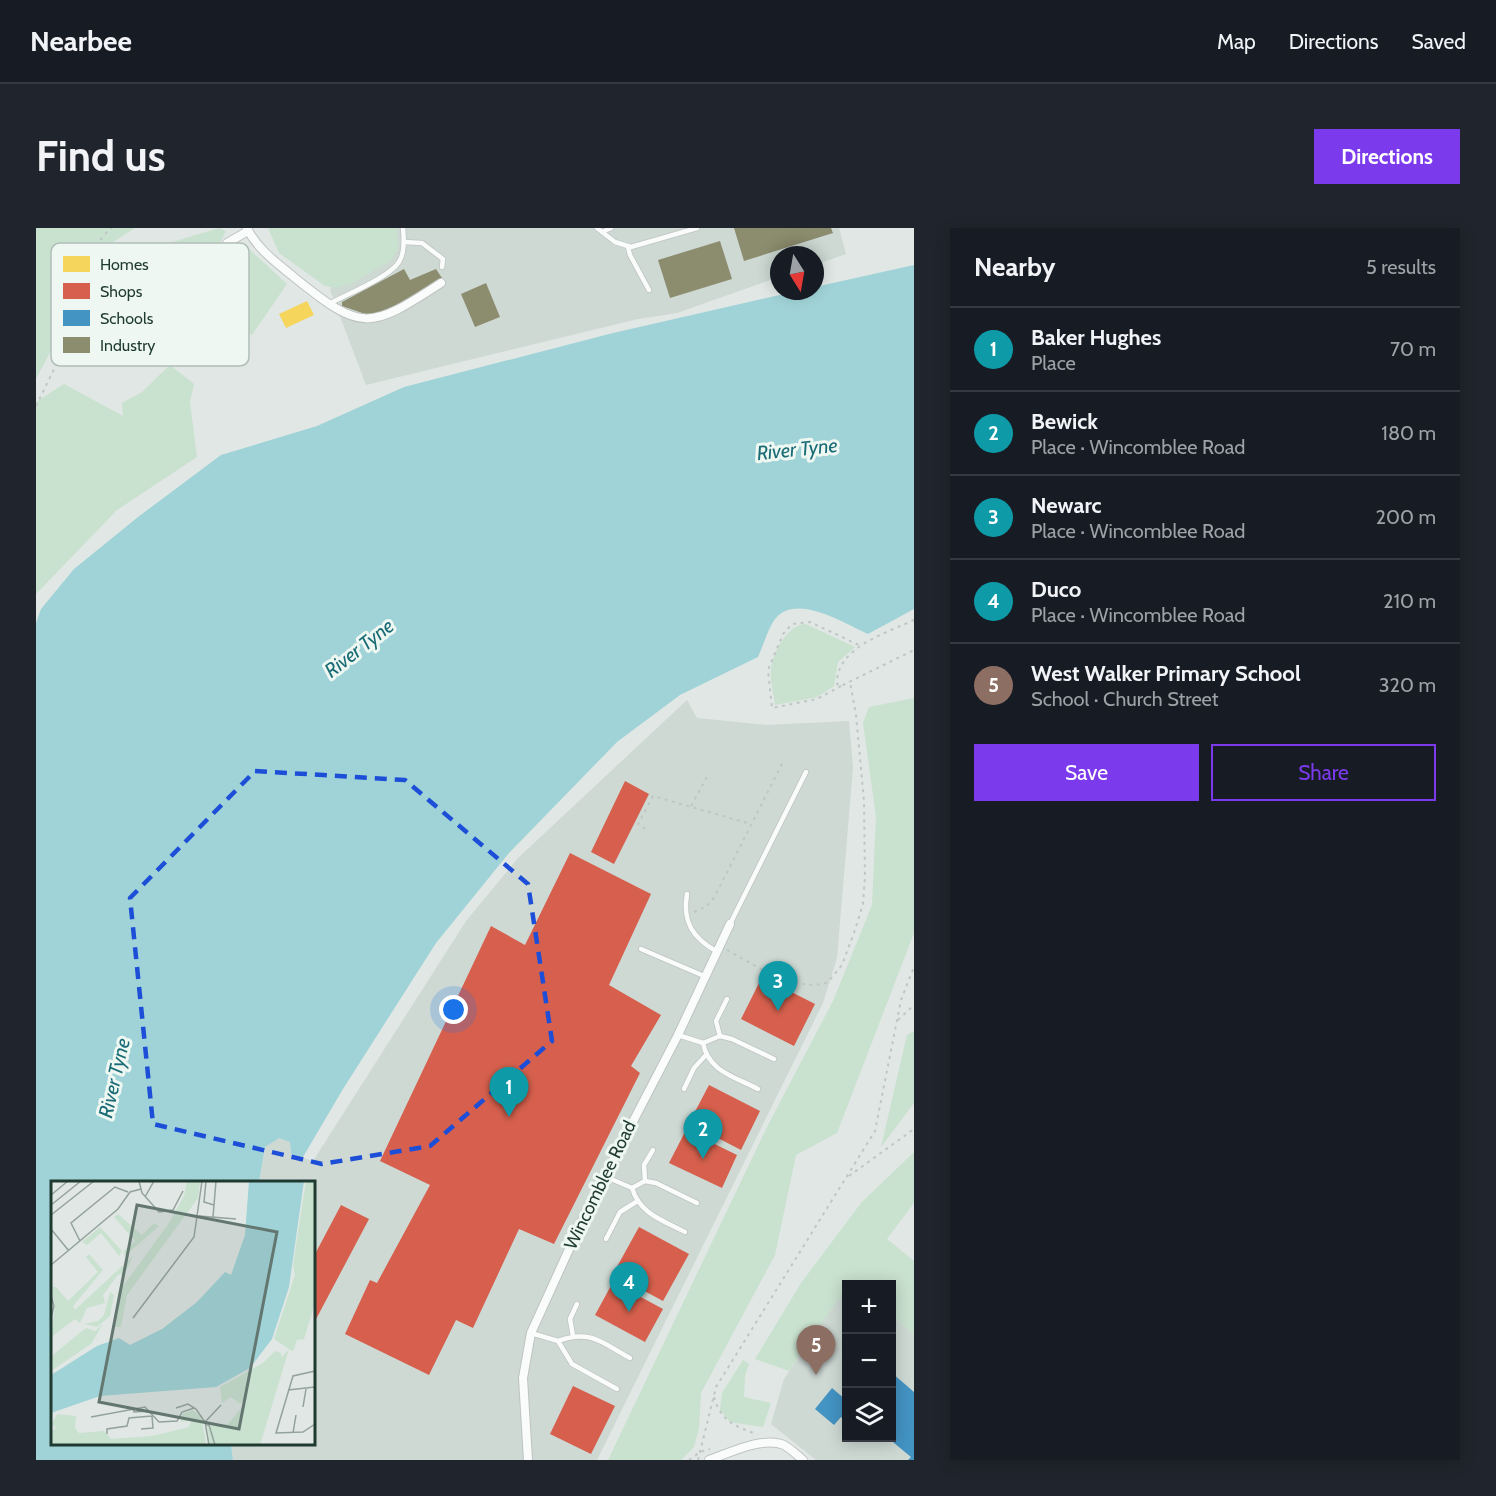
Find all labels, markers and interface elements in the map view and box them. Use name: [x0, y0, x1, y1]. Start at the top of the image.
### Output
text: Nearbee: [30, 24, 132, 58]
text: Map: [1217, 29, 1256, 54]
text: Directions: [1289, 29, 1378, 54]
text: Saved: [1411, 29, 1466, 54]
button: Directions: [1314, 129, 1460, 184]
text: Find us: [36, 130, 165, 182]
legend: [51, 243, 249, 366]
north arrow: [770, 246, 824, 300]
text: Nearby: [974, 251, 1055, 283]
text: Homes: [100, 255, 149, 274]
text: 5 results: [1366, 255, 1436, 279]
text: Shops: [100, 282, 143, 301]
text: Schools: [100, 309, 154, 328]
text: Baker Hughes: [1031, 324, 1161, 351]
text: Industry: [100, 336, 155, 355]
text: 1: [990, 337, 997, 361]
text: 70 m: [1390, 337, 1436, 361]
text: Place: [1031, 351, 1076, 375]
text: Bewick: [1031, 408, 1098, 435]
text: 2: [988, 421, 999, 445]
text: 180 m: [1381, 421, 1436, 445]
water label: River Tyne: [755, 433, 839, 465]
text: Place · Wincomblee Road: [1031, 435, 1245, 459]
text: Newarc: [1031, 492, 1102, 519]
text: 3: [988, 505, 999, 529]
text: 200 m: [1376, 505, 1436, 529]
text: Place · Wincomblee Road: [1031, 519, 1245, 543]
text: Duco: [1031, 576, 1081, 603]
text: 4: [987, 589, 1000, 613]
text: 210 m: [1383, 589, 1436, 613]
text: Place · Wincomblee Road: [1031, 603, 1245, 627]
water label: River Tyne: [320, 614, 398, 682]
text: West Walker Primary School: [1031, 660, 1301, 687]
text: 5: [988, 673, 999, 697]
text: 320 m: [1379, 673, 1436, 697]
text: School · Church Street: [1031, 687, 1219, 711]
button: Save: [974, 744, 1199, 801]
button: Share: [1211, 744, 1436, 801]
pin: 3: [758, 962, 798, 1011]
your location: [439, 995, 468, 1024]
water label: River Tyne: [93, 1036, 135, 1120]
pin: 1: [490, 1068, 528, 1117]
pin: 2: [684, 1110, 722, 1159]
street label: Wincomblee Road: [559, 1117, 641, 1253]
inset map: [51, 1181, 315, 1445]
pin: 4: [610, 1262, 648, 1312]
map controls: [842, 1280, 896, 1442]
button: +: [842, 1280, 896, 1334]
pin: 5: [796, 1326, 836, 1375]
button: −: [842, 1334, 896, 1388]
button: layers: [842, 1388, 896, 1442]

